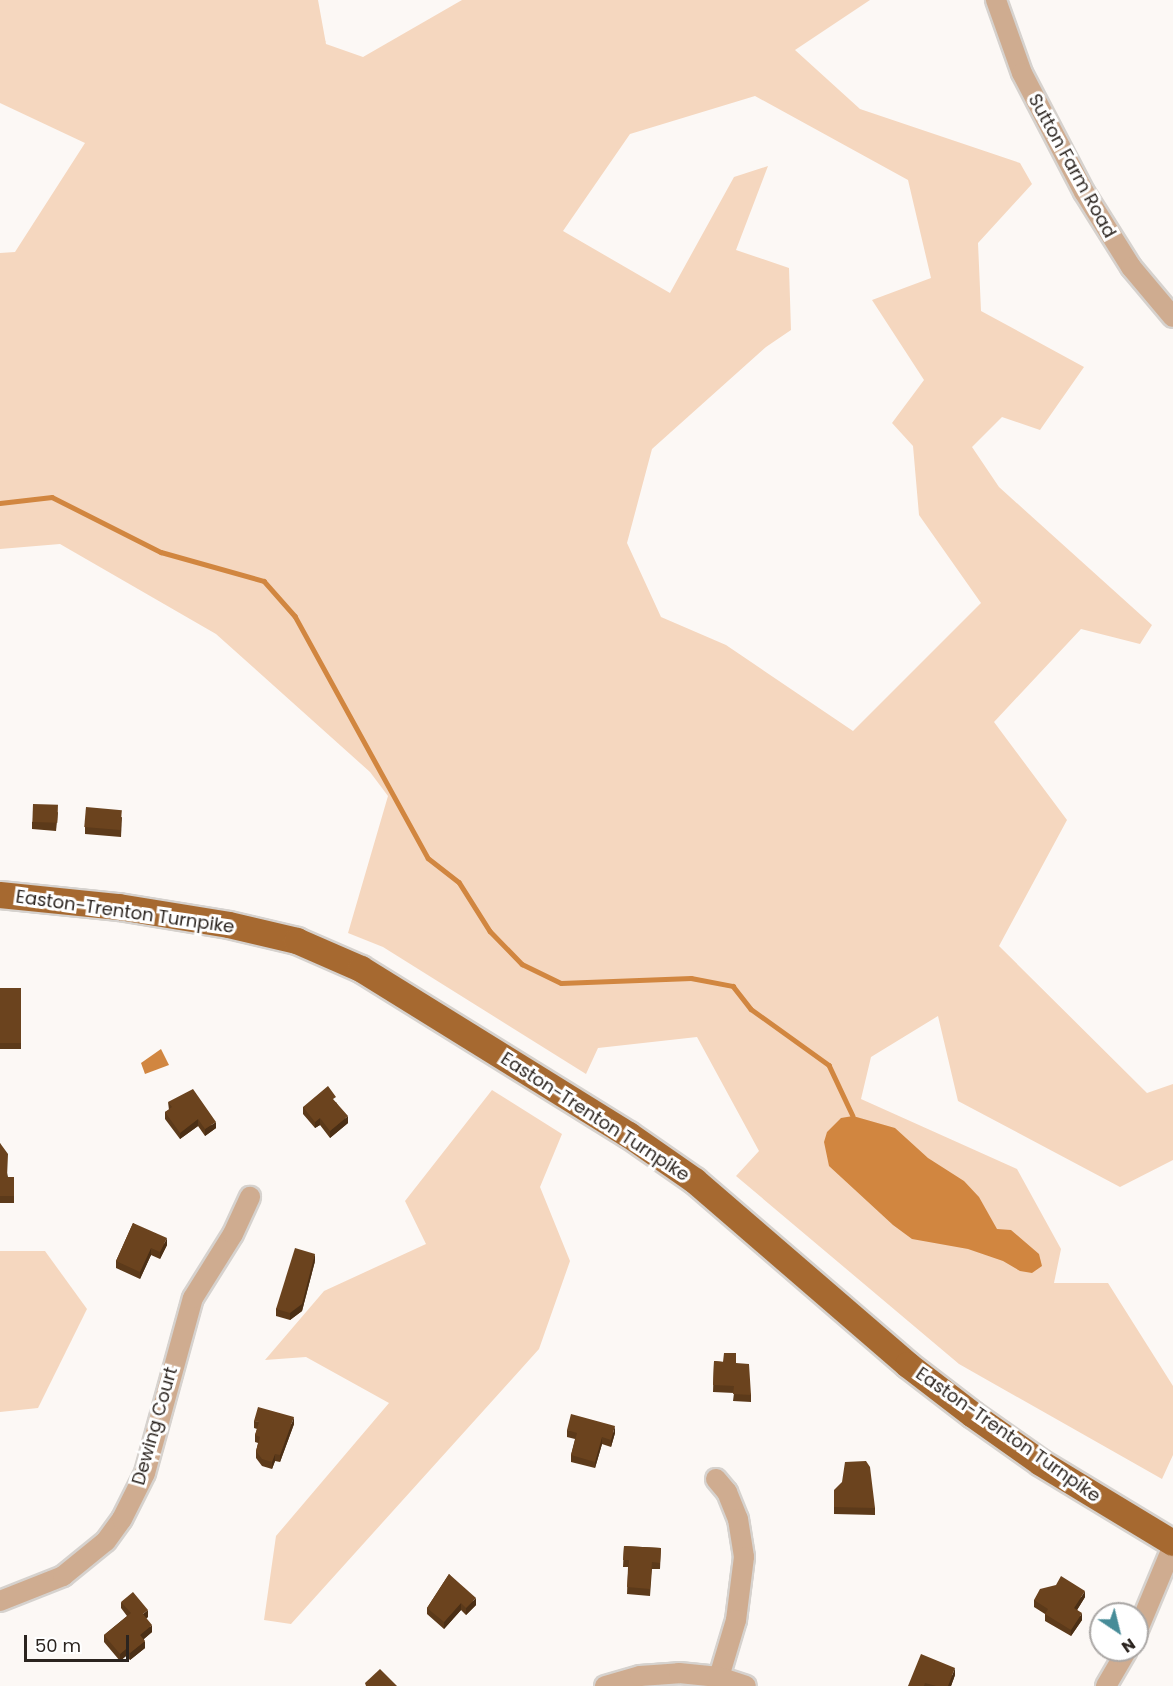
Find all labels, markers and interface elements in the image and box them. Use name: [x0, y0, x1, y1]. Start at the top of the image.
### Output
street label: Sutton Farm Road: [1023, 90, 1121, 242]
street label: Easton-Trenton Turnpike: [14, 886, 236, 938]
street label: Easton-Trenton Turnpike: [497, 1048, 693, 1186]
street label: Easton-Trenton Turnpike: [912, 1363, 1104, 1507]
street label: Dewing Court: [128, 1364, 182, 1488]
north arrow: [1089, 1602, 1149, 1662]
scale bar: [27, 1623, 132, 1661]
text: 50 m: [35, 1633, 81, 1658]
text: N: [1117, 1633, 1140, 1658]

